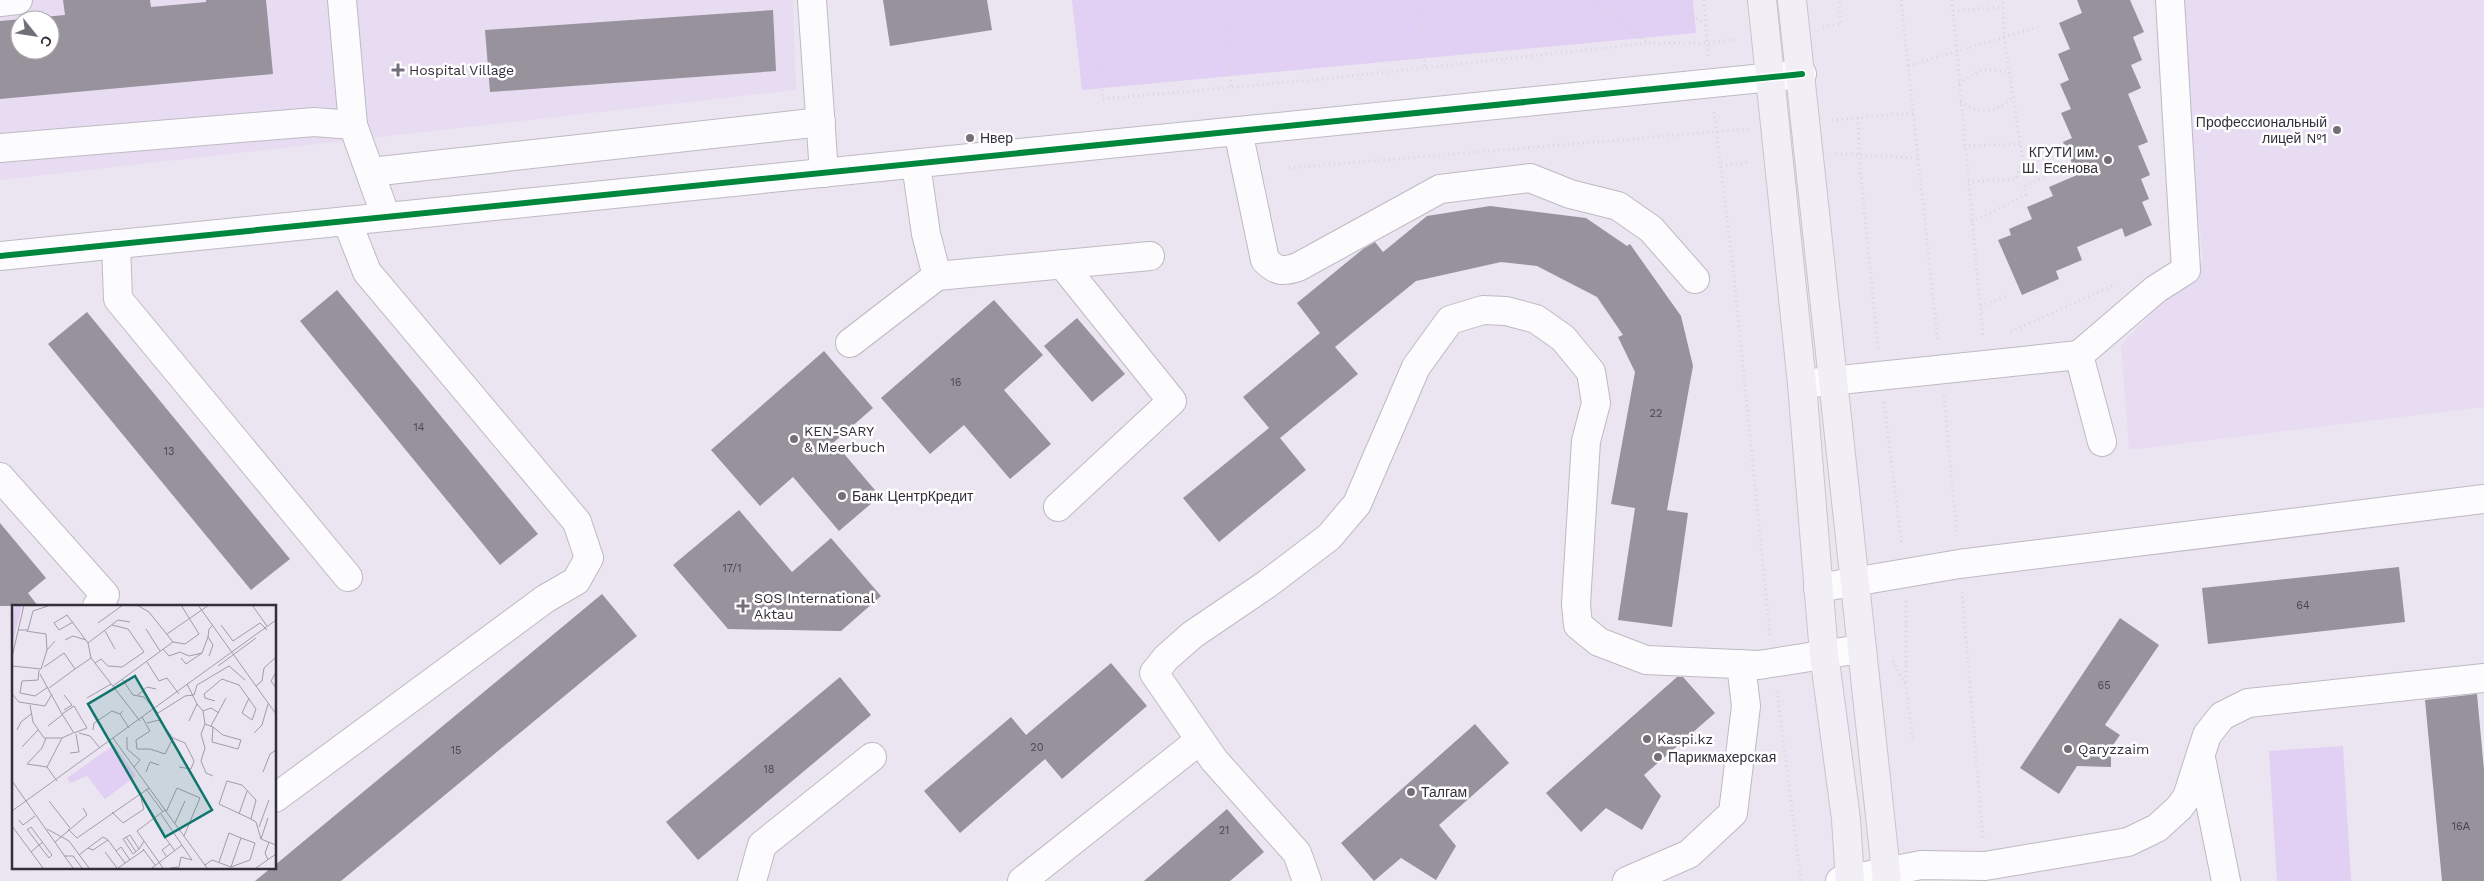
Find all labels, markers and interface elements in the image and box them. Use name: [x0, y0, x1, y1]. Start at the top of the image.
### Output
north arrow: [10, 10, 60, 60]
text: С: [37, 33, 56, 50]
place label: Hospital Village: [409, 62, 514, 78]
marker: Hospital Village: [391, 63, 405, 77]
place label: Профессиональный лицей №1: [2196, 114, 2327, 146]
marker: Профессиональный лицей №1: [2331, 124, 2343, 136]
place label: Нвер: [980, 130, 1013, 146]
marker: Нвер: [964, 132, 976, 144]
place label: КГУТИ им. Ш. Есенова: [2022, 144, 2098, 176]
marker: КГУТИ им. Ш. Есенова: [2102, 154, 2114, 166]
house number: 16: [951, 376, 962, 389]
house number: 22: [1650, 407, 1662, 420]
house number: 14: [413, 421, 425, 434]
place label: KEN-SARY & Meerbuch: [804, 423, 885, 455]
marker: KEN-SARY & Meerbuch: [788, 433, 800, 445]
house number: 13: [164, 445, 174, 458]
place label: Банк ЦентрКредит: [852, 488, 974, 504]
marker: Банк ЦентрКредит: [836, 490, 848, 502]
house number: 17/1: [723, 562, 741, 575]
place label: SOS International Aktau: [754, 590, 875, 622]
marker: SOS International Aktau: [736, 599, 750, 613]
house number: 64: [2296, 599, 2310, 612]
inset map: [12, 605, 276, 868]
house number: 65: [2097, 679, 2111, 692]
place label: Kaspi.kz: [1657, 731, 1713, 747]
marker: Kaspi.kz: [1641, 733, 1653, 745]
house number: 20: [1030, 741, 1044, 754]
place label: Qaryzzaim: [2078, 741, 2149, 757]
marker: Qaryzzaim: [2062, 743, 2074, 755]
house number: 15: [451, 744, 461, 757]
place label: Парикмахерская: [1668, 749, 1776, 765]
marker: Парикмахерская: [1652, 751, 1664, 763]
house number: 18: [763, 763, 775, 776]
place label: Талгам: [1421, 784, 1467, 800]
marker: Талгам: [1405, 786, 1417, 798]
house number: 16А: [2452, 820, 2471, 833]
house number: 21: [1219, 824, 1229, 837]

